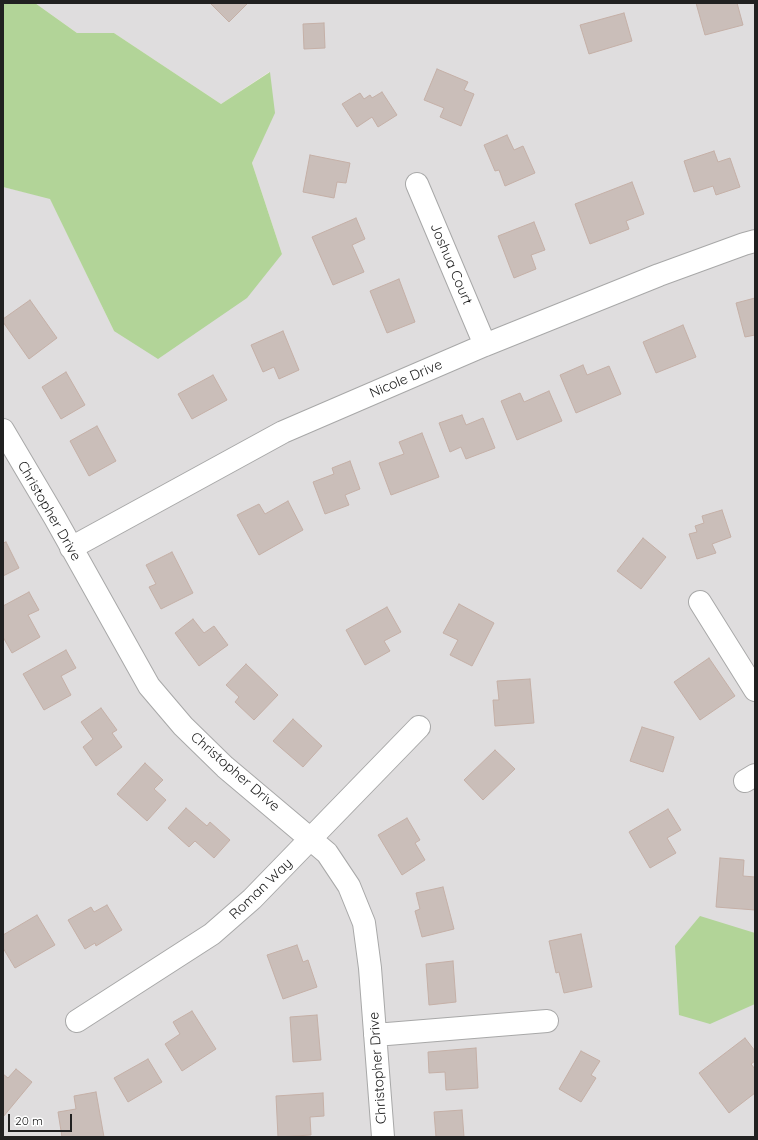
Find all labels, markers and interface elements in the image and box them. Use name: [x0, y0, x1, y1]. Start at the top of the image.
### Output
street label: Joshua Court: [426, 221, 476, 307]
street label: Nicole Drive: [367, 356, 445, 402]
street label: Christopher Drive: [14, 458, 84, 564]
street label: Christopher Drive: [187, 729, 283, 815]
street label: Roman Way: [226, 855, 296, 923]
street label: Christopher Drive: [366, 1011, 390, 1125]
scale bar: [10, 1106, 74, 1132]
text: 20 m: [15, 1113, 43, 1128]

